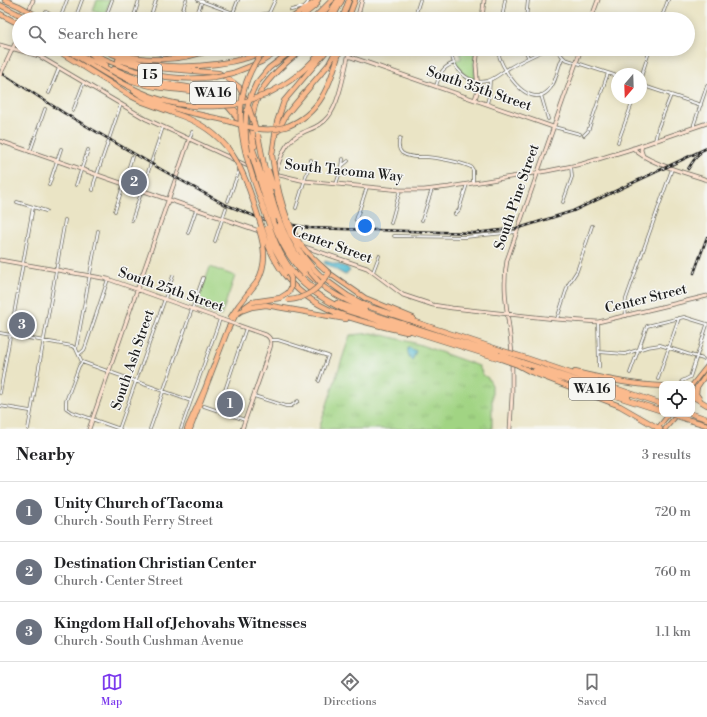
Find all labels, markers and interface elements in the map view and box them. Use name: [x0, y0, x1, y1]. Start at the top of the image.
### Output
search box: [12, 12, 695, 56]
icon: search: [26, 23, 48, 45]
text: Search here: [58, 25, 138, 44]
street label: South 35th Street: [424, 63, 534, 115]
road number: I 5: [138, 64, 162, 86]
north arrow: [611, 68, 647, 104]
road number: WA 16: [190, 82, 236, 104]
street label: South Pine Street: [490, 142, 544, 252]
street label: South Tacoma Way: [284, 156, 404, 186]
pin: 2: [121, 167, 147, 197]
your location: [355, 216, 375, 236]
street label: Center Street: [289, 222, 375, 268]
street label: South 25th Street: [116, 264, 226, 316]
street label: Center Street: [603, 280, 689, 318]
street label: South Ash Street: [107, 307, 159, 413]
pin: 3: [9, 310, 35, 340]
road number: WA 16: [569, 378, 615, 400]
map controls: [659, 381, 695, 417]
button: locate: [659, 381, 695, 417]
pin: 1: [217, 389, 243, 419]
text: Nearby: [16, 444, 75, 466]
text: 3 results: [642, 447, 691, 463]
text: Unity Church of Tacoma: [54, 494, 223, 513]
text: 1: [26, 504, 32, 520]
text: 720 m: [655, 504, 691, 520]
text: Church · South Ferry Street: [54, 513, 213, 529]
text: Destination Christian Center: [54, 554, 257, 573]
text: 2: [25, 564, 33, 580]
text: 760 m: [654, 564, 691, 580]
text: Church · Center Street: [54, 573, 183, 589]
text: Kingdom Hall of Jehovahs Witnesses: [54, 614, 307, 633]
text: 3: [25, 624, 33, 640]
text: 1.1 km: [656, 624, 691, 640]
text: Church · South Cushman Avenue: [54, 633, 244, 649]
tab: Map: [101, 671, 123, 709]
tab: Directions: [324, 671, 377, 709]
tab: Saved: [578, 671, 606, 709]

